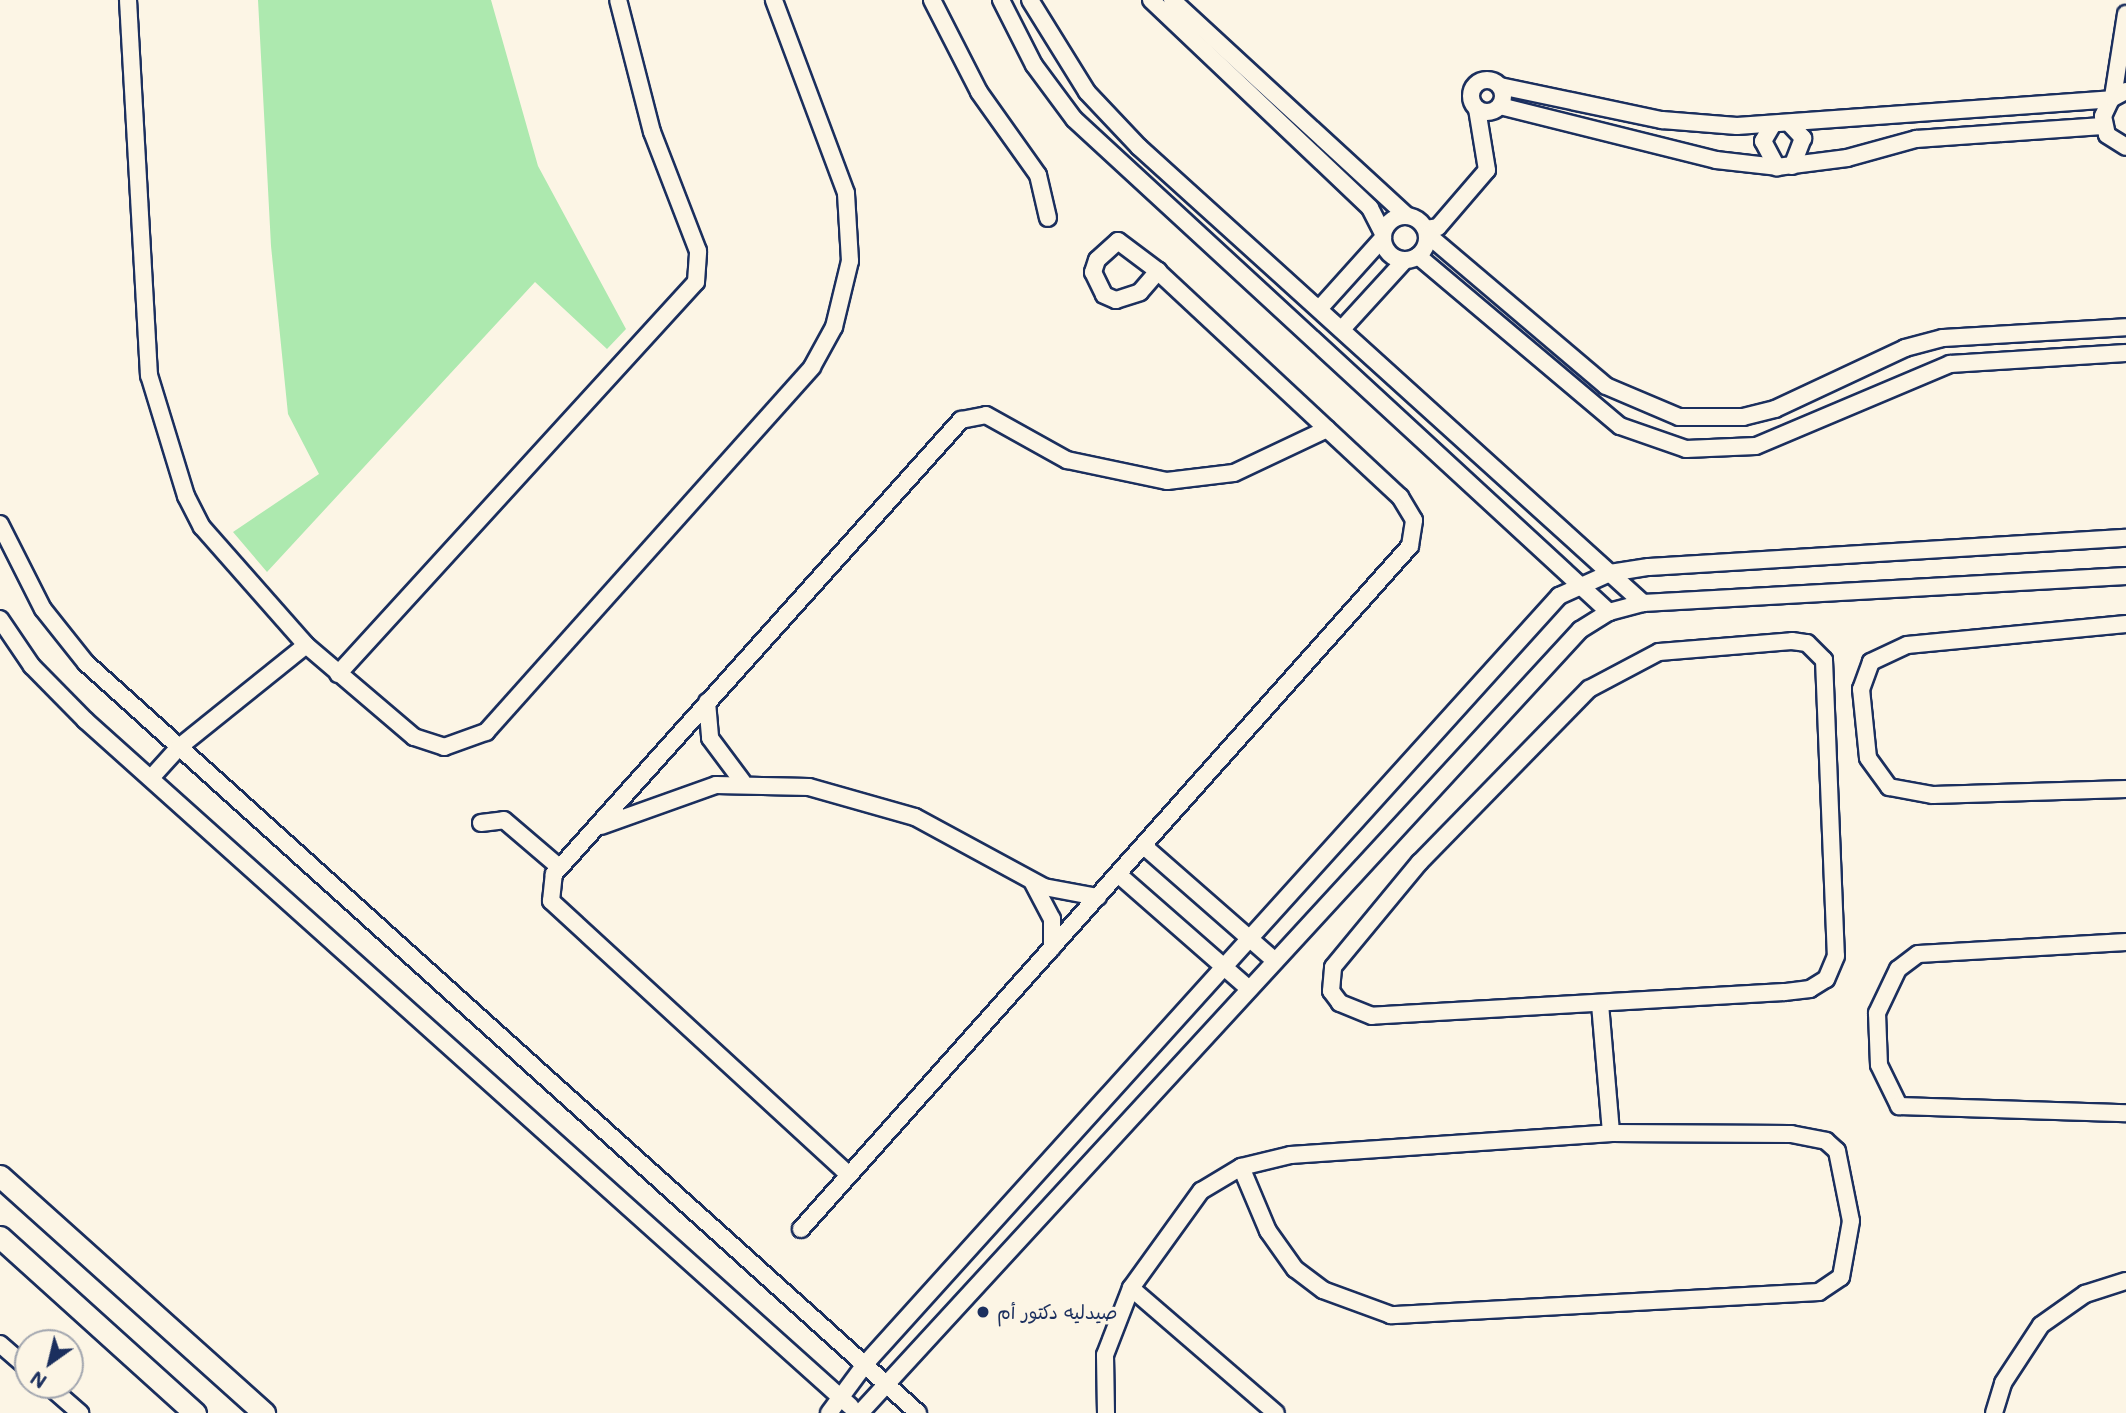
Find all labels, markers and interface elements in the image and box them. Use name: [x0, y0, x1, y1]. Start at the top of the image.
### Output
place label: صيدليه دكتور أم: [997, 1301, 1117, 1323]
marker: صيدليه دكتور أم: [975, 1304, 991, 1320]
north arrow: [14, 1329, 84, 1399]
text: N: [25, 1366, 51, 1395]

